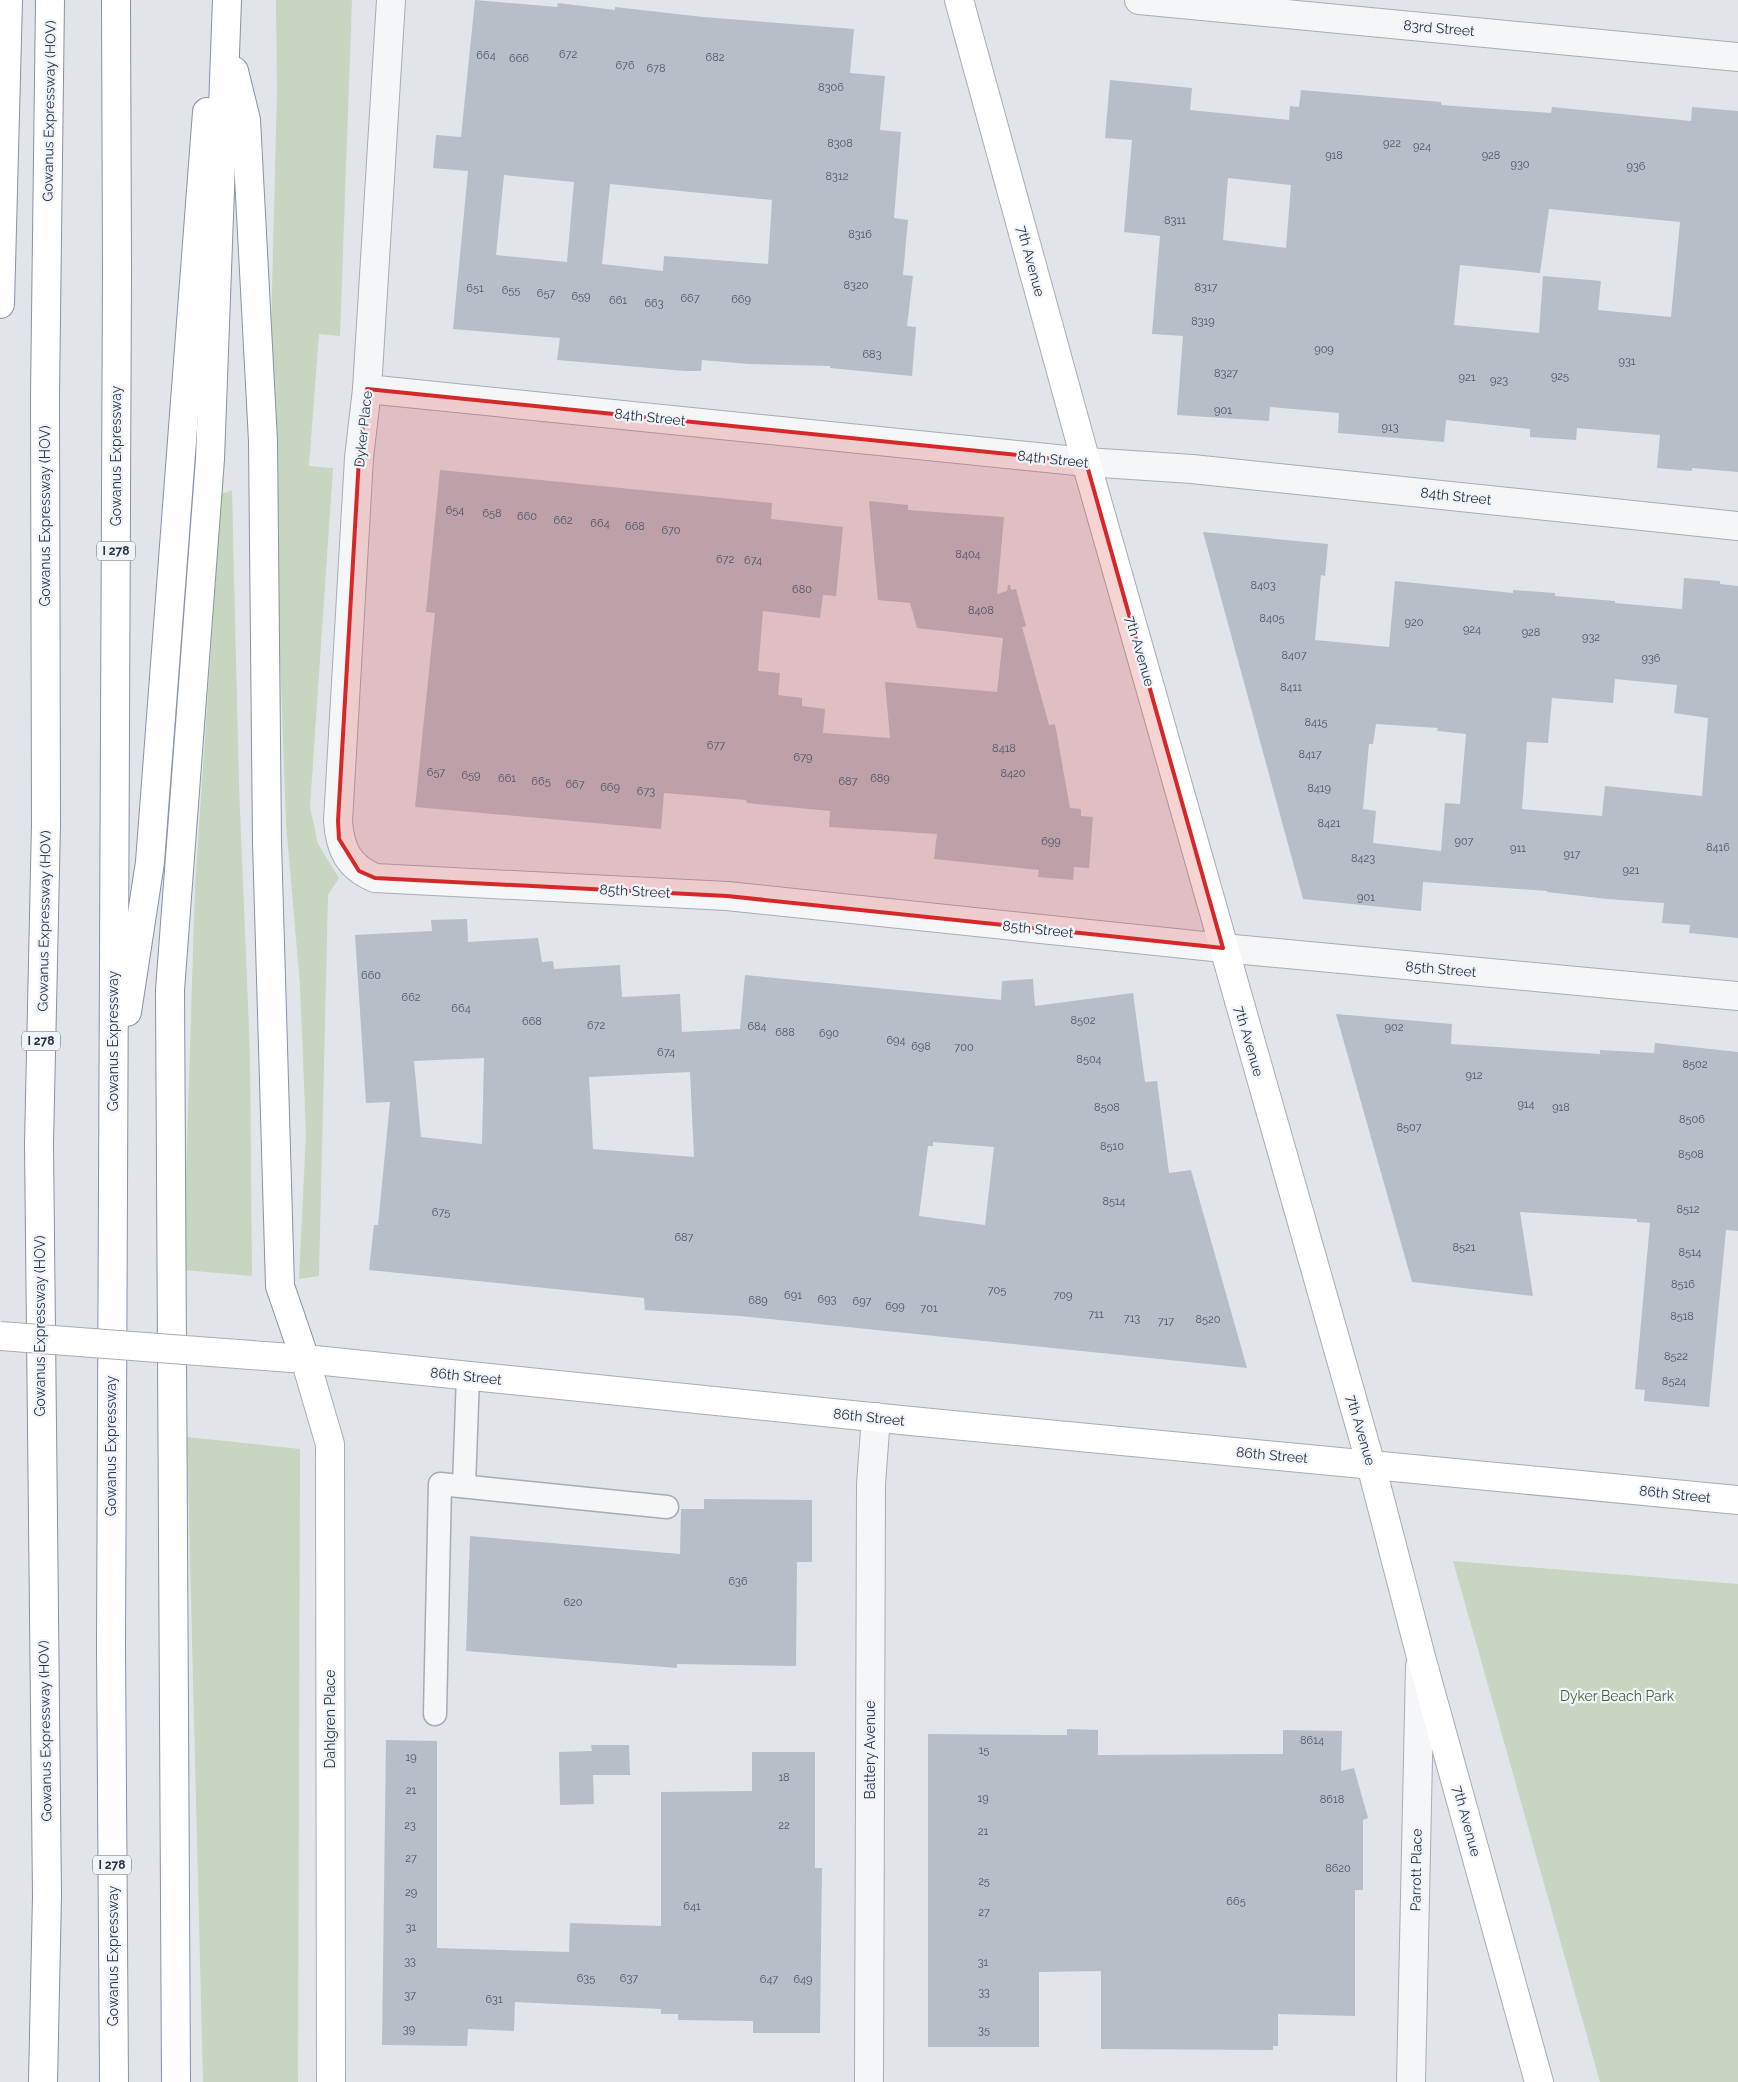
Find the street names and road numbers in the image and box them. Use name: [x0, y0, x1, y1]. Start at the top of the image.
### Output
street label: 83rd Street: [1403, 17, 1476, 39]
street label: Gowanus Expressway (HOV): [39, 20, 59, 202]
street label: 7th Avenue: [1014, 224, 1048, 298]
street label: Gowanus Expressway: [108, 385, 124, 526]
street label: Dyker Place: [351, 390, 375, 468]
street label: 84th Street: [614, 405, 687, 429]
street label: Gowanus Expressway (HOV): [37, 425, 53, 607]
street label: 84th Street: [1017, 447, 1090, 471]
street label: 84th Street: [1420, 484, 1493, 508]
road number: I 278: [97, 542, 135, 560]
street label: 7th Avenue: [1122, 614, 1158, 688]
street label: Gowanus Expressway (HOV): [34, 830, 54, 1012]
street label: 85th Street: [599, 881, 671, 901]
street label: 85th Street: [1002, 917, 1075, 941]
street label: 85th Street: [1405, 958, 1477, 980]
street label: Gowanus Expressway: [105, 970, 121, 1111]
street label: 7th Avenue: [1231, 1004, 1267, 1078]
road number: I 278: [22, 1032, 60, 1050]
street label: Gowanus Expressway (HOV): [32, 1235, 48, 1417]
street label: 86th Street: [429, 1364, 503, 1388]
street label: Gowanus Expressway: [103, 1375, 119, 1516]
street label: 7th Avenue: [1343, 1393, 1379, 1467]
street label: 86th Street: [832, 1405, 906, 1429]
street label: 86th Street: [1235, 1444, 1309, 1466]
street label: 86th Street: [1638, 1482, 1712, 1506]
street label: Gowanus Expressway (HOV): [35, 1640, 55, 1822]
street label: Dahlgren Place: [322, 1670, 338, 1768]
street label: Battery Avenue: [862, 1701, 878, 1799]
street label: 7th Avenue: [1450, 1784, 1484, 1858]
street label: Parrott Place: [1407, 1828, 1425, 1912]
road number: I 278: [93, 1856, 131, 1874]
street label: Gowanus Expressway: [105, 1885, 121, 2026]

